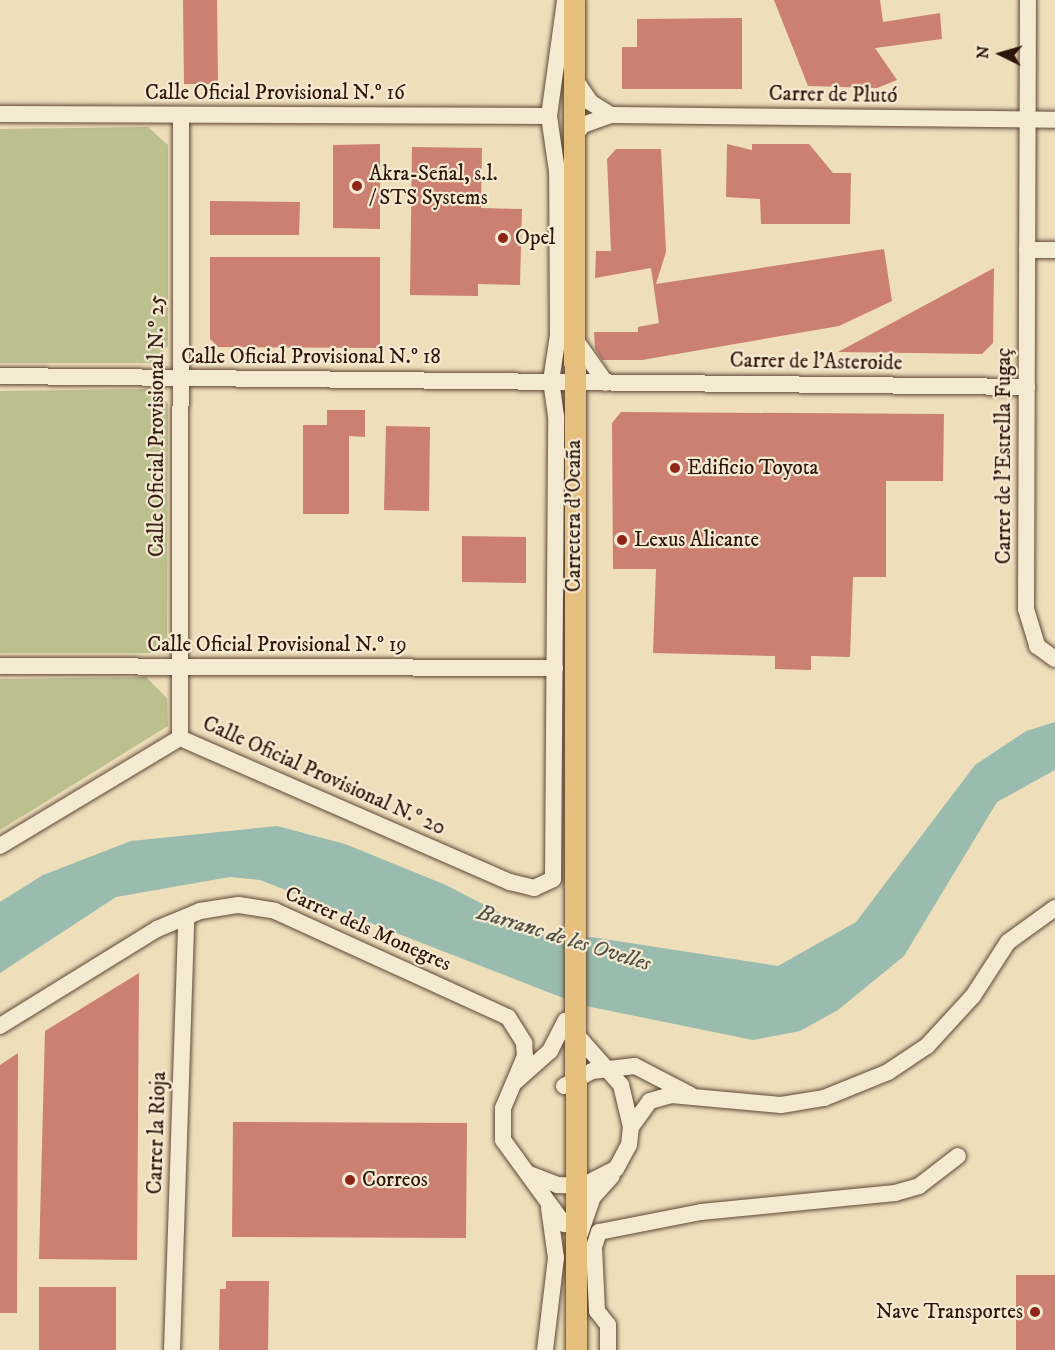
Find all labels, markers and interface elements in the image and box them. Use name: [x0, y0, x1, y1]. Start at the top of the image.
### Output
north arrow: [971, 24, 1031, 84]
text: N: [973, 45, 994, 60]
street label: Calle Oficial Provisional N.º 16: [145, 80, 405, 106]
street label: Carrer de Plutó: [768, 81, 898, 109]
place label: Akra-Señal, s.l. / STS Systems: [369, 161, 498, 211]
marker: Akra-Señal, s.l. / STS Systems: [350, 179, 364, 193]
place label: Opel: [515, 225, 555, 251]
marker: Opel: [496, 231, 510, 245]
street label: Calle Oficial Provisional N.º 25: [144, 295, 170, 557]
street label: Calle Oficial Provisional N.º 18: [181, 344, 441, 370]
street label: Carrer de l'Asteroide: [729, 348, 903, 376]
street label: Carrer de l'Estrella Fugaç: [991, 348, 1017, 564]
street label: Carretera d'Ocaña: [561, 440, 587, 592]
place label: Edificio Toyota: [687, 455, 818, 481]
marker: Edificio Toyota: [668, 461, 682, 475]
place label: Lexus Alicante: [634, 527, 759, 553]
marker: Lexus Alicante: [615, 533, 629, 547]
street label: Calle Oficial Provisional N.º 19: [147, 632, 407, 658]
street label: Calle Oficial Provisional N.º 20: [199, 711, 449, 841]
street label: Carrer dels Monegres: [281, 881, 455, 977]
water label: Barranc de les Ovelles: [474, 899, 654, 977]
street label: Carrer la Rioja: [142, 1071, 172, 1195]
place label: Correos: [362, 1167, 428, 1193]
marker: Correos: [343, 1173, 357, 1187]
place label: Nave Transportes: [876, 1299, 1023, 1325]
marker: Nave Transportes: [1028, 1305, 1042, 1319]

